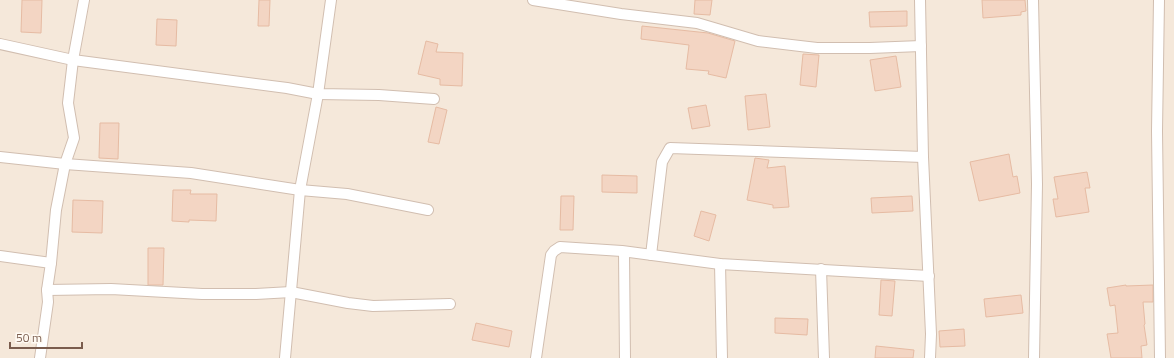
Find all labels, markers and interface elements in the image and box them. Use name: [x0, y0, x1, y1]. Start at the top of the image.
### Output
scale bar: [10, 324, 82, 350]
text: 50 m: [16, 328, 42, 347]

